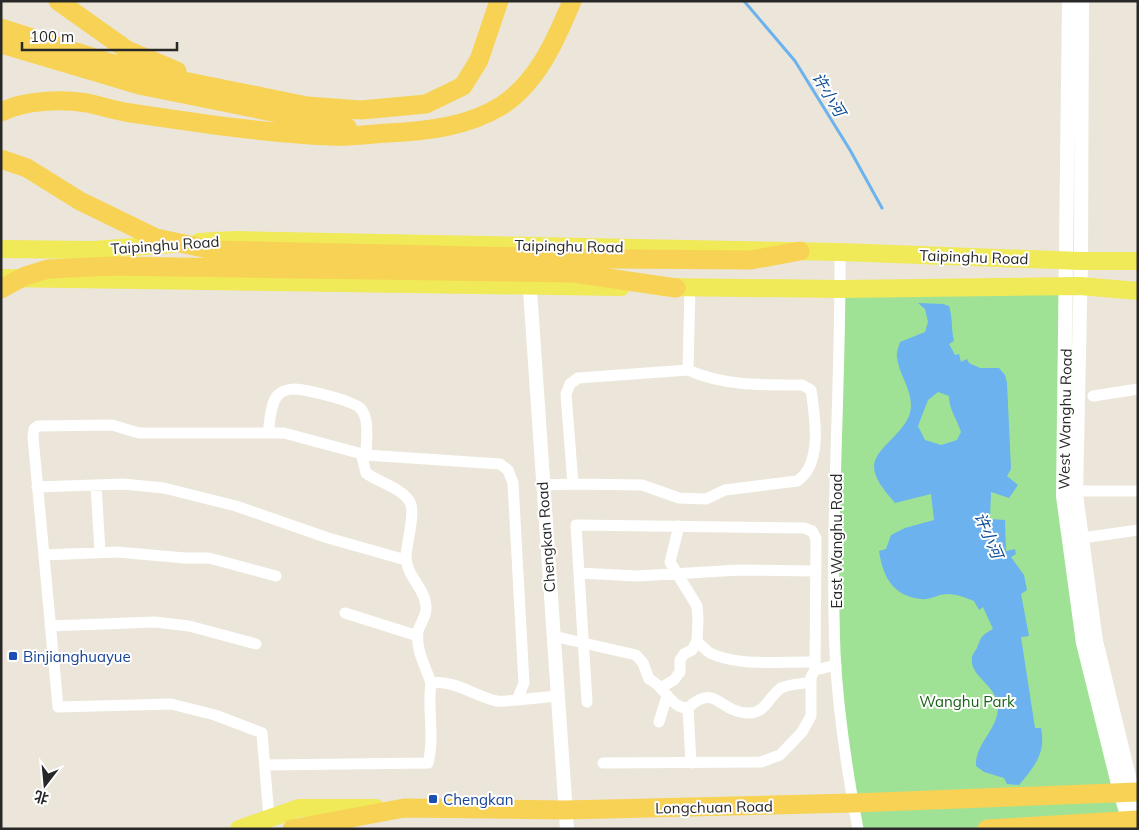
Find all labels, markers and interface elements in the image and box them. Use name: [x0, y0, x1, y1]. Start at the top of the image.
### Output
scale bar: [22, 20, 178, 52]
text: 100 m: [30, 27, 74, 46]
water label: 许小河: [808, 68, 851, 122]
street label: Taipinghu Road: [110, 232, 220, 258]
street label: Taipinghu Road: [514, 236, 624, 256]
street label: Taipinghu Road: [919, 246, 1029, 268]
street label: West Wanghu Road: [1054, 348, 1076, 490]
street label: East Wanghu Road: [827, 473, 846, 609]
street label: Chengkan Road: [533, 481, 559, 593]
water label: 许小河: [970, 509, 1009, 564]
place label: Binjianghuayue: [23, 647, 131, 666]
marker: Binjianghuayue: [7, 650, 19, 662]
park label: Wanghu Park: [919, 692, 1015, 711]
north arrow: [20, 760, 70, 810]
text: 北: [32, 787, 51, 808]
place label: Chengkan: [443, 790, 514, 809]
marker: Chengkan: [427, 793, 439, 805]
street label: Longchuan Road: [655, 796, 773, 818]

